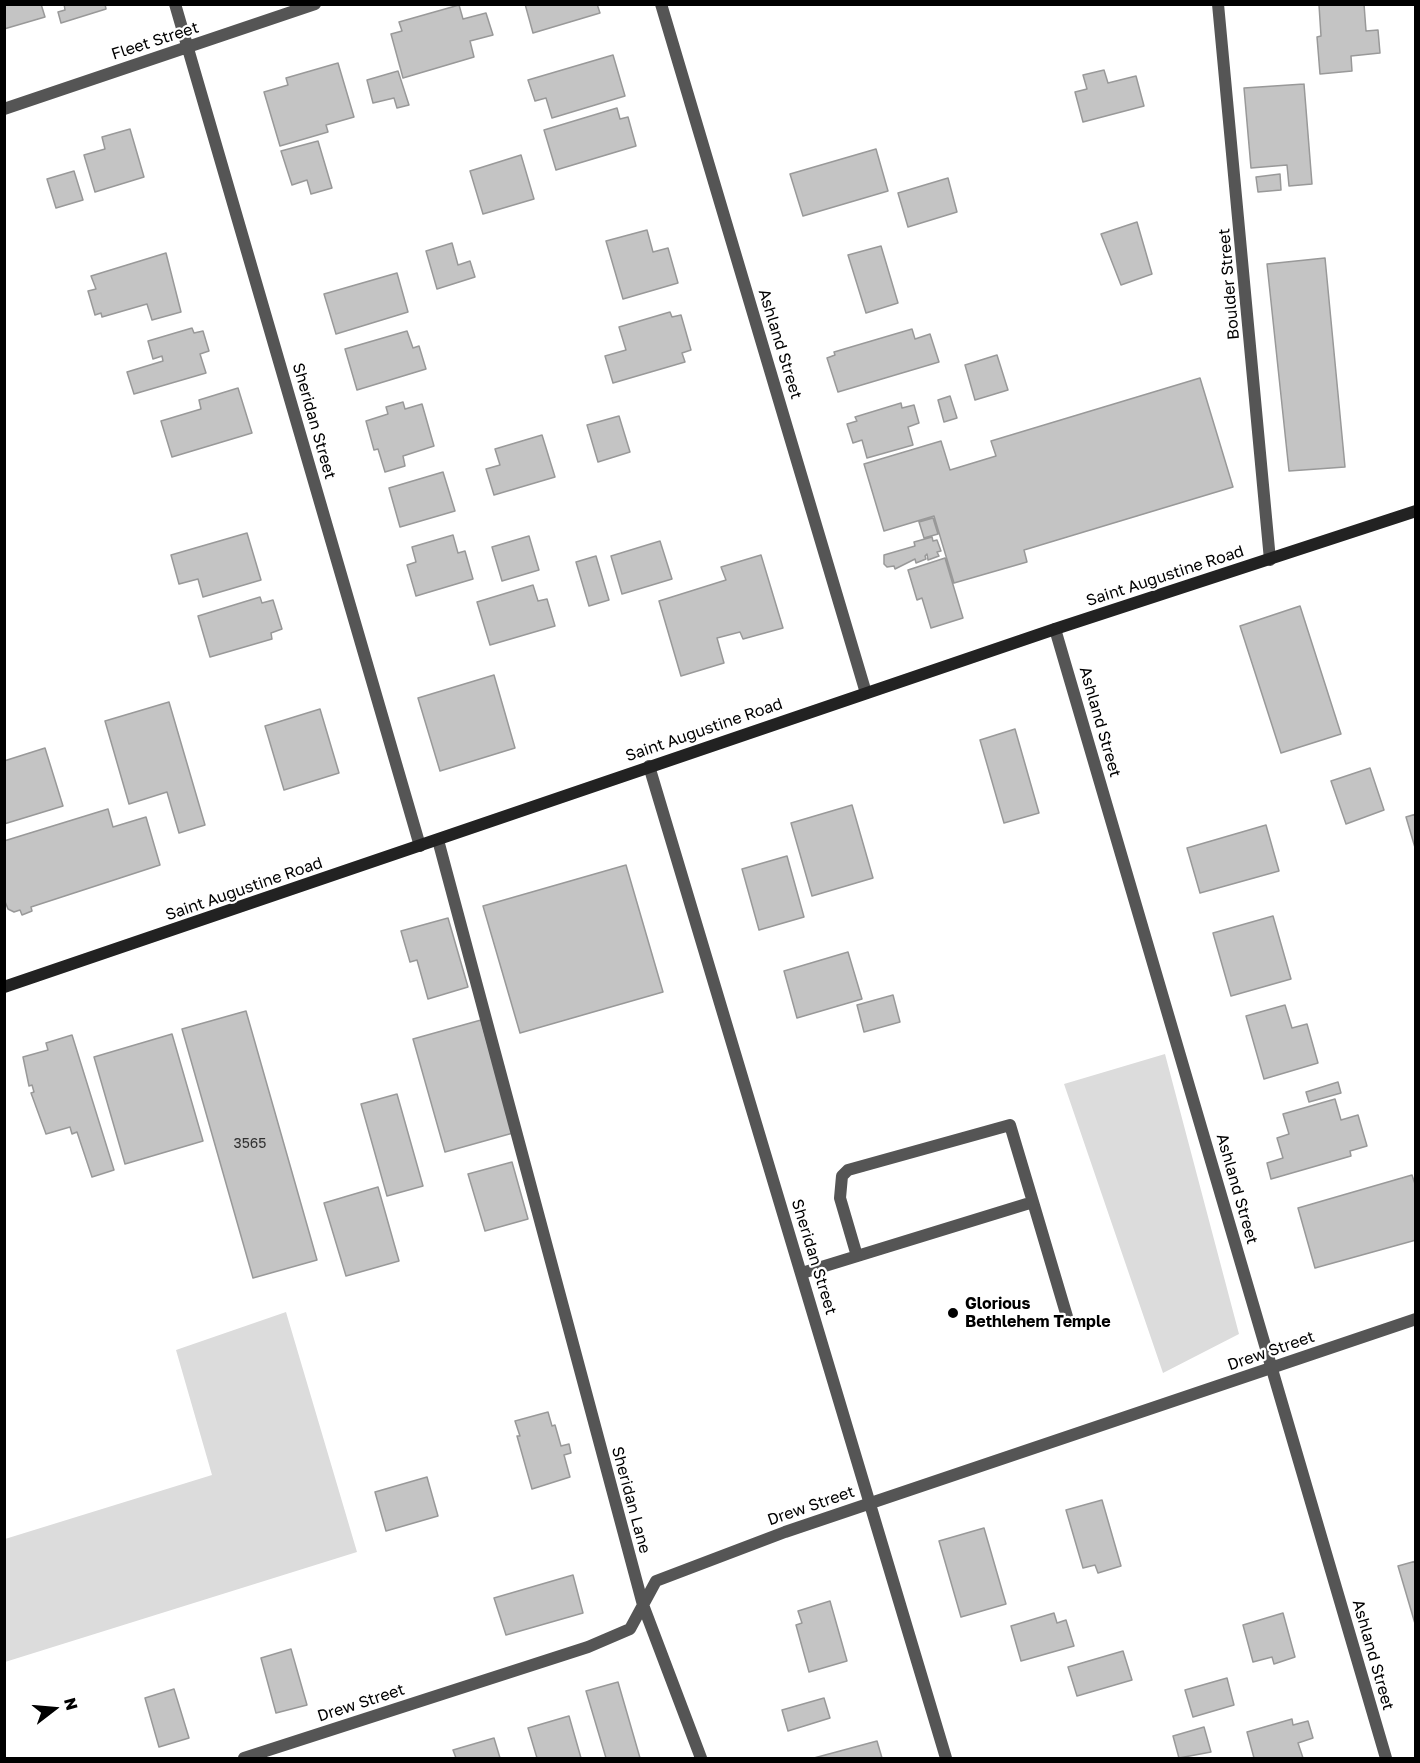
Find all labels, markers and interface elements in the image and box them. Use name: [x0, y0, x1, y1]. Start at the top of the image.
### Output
street label: Fleet Street: [109, 18, 201, 64]
street label: Boulder Street: [1215, 228, 1243, 340]
street label: Ashland Street: [754, 287, 806, 401]
street label: Sheridan Street: [288, 361, 340, 481]
street label: Saint Augustine Road: [1084, 541, 1246, 611]
street label: Ashland Street: [1075, 664, 1125, 780]
street label: Saint Augustine Road: [623, 694, 785, 766]
street label: Saint Augustine Road: [163, 853, 325, 925]
street label: Ashland Street: [1212, 1131, 1262, 1247]
house number: 3565: [234, 1136, 266, 1152]
street label: Sheridan Street: [787, 1197, 841, 1317]
place label: Glorious Bethlehem Temple: [965, 1294, 1111, 1332]
marker: Glorious Bethlehem Temple: [946, 1306, 960, 1320]
street label: Drew Street: [1225, 1327, 1317, 1375]
street label: Sheridan Lane: [607, 1444, 655, 1556]
street label: Drew Street: [765, 1482, 857, 1530]
street label: Ashland Street: [1348, 1597, 1398, 1713]
north arrow: [24, 1679, 84, 1739]
street label: Drew Street: [315, 1680, 407, 1726]
text: N: [60, 1695, 83, 1713]

